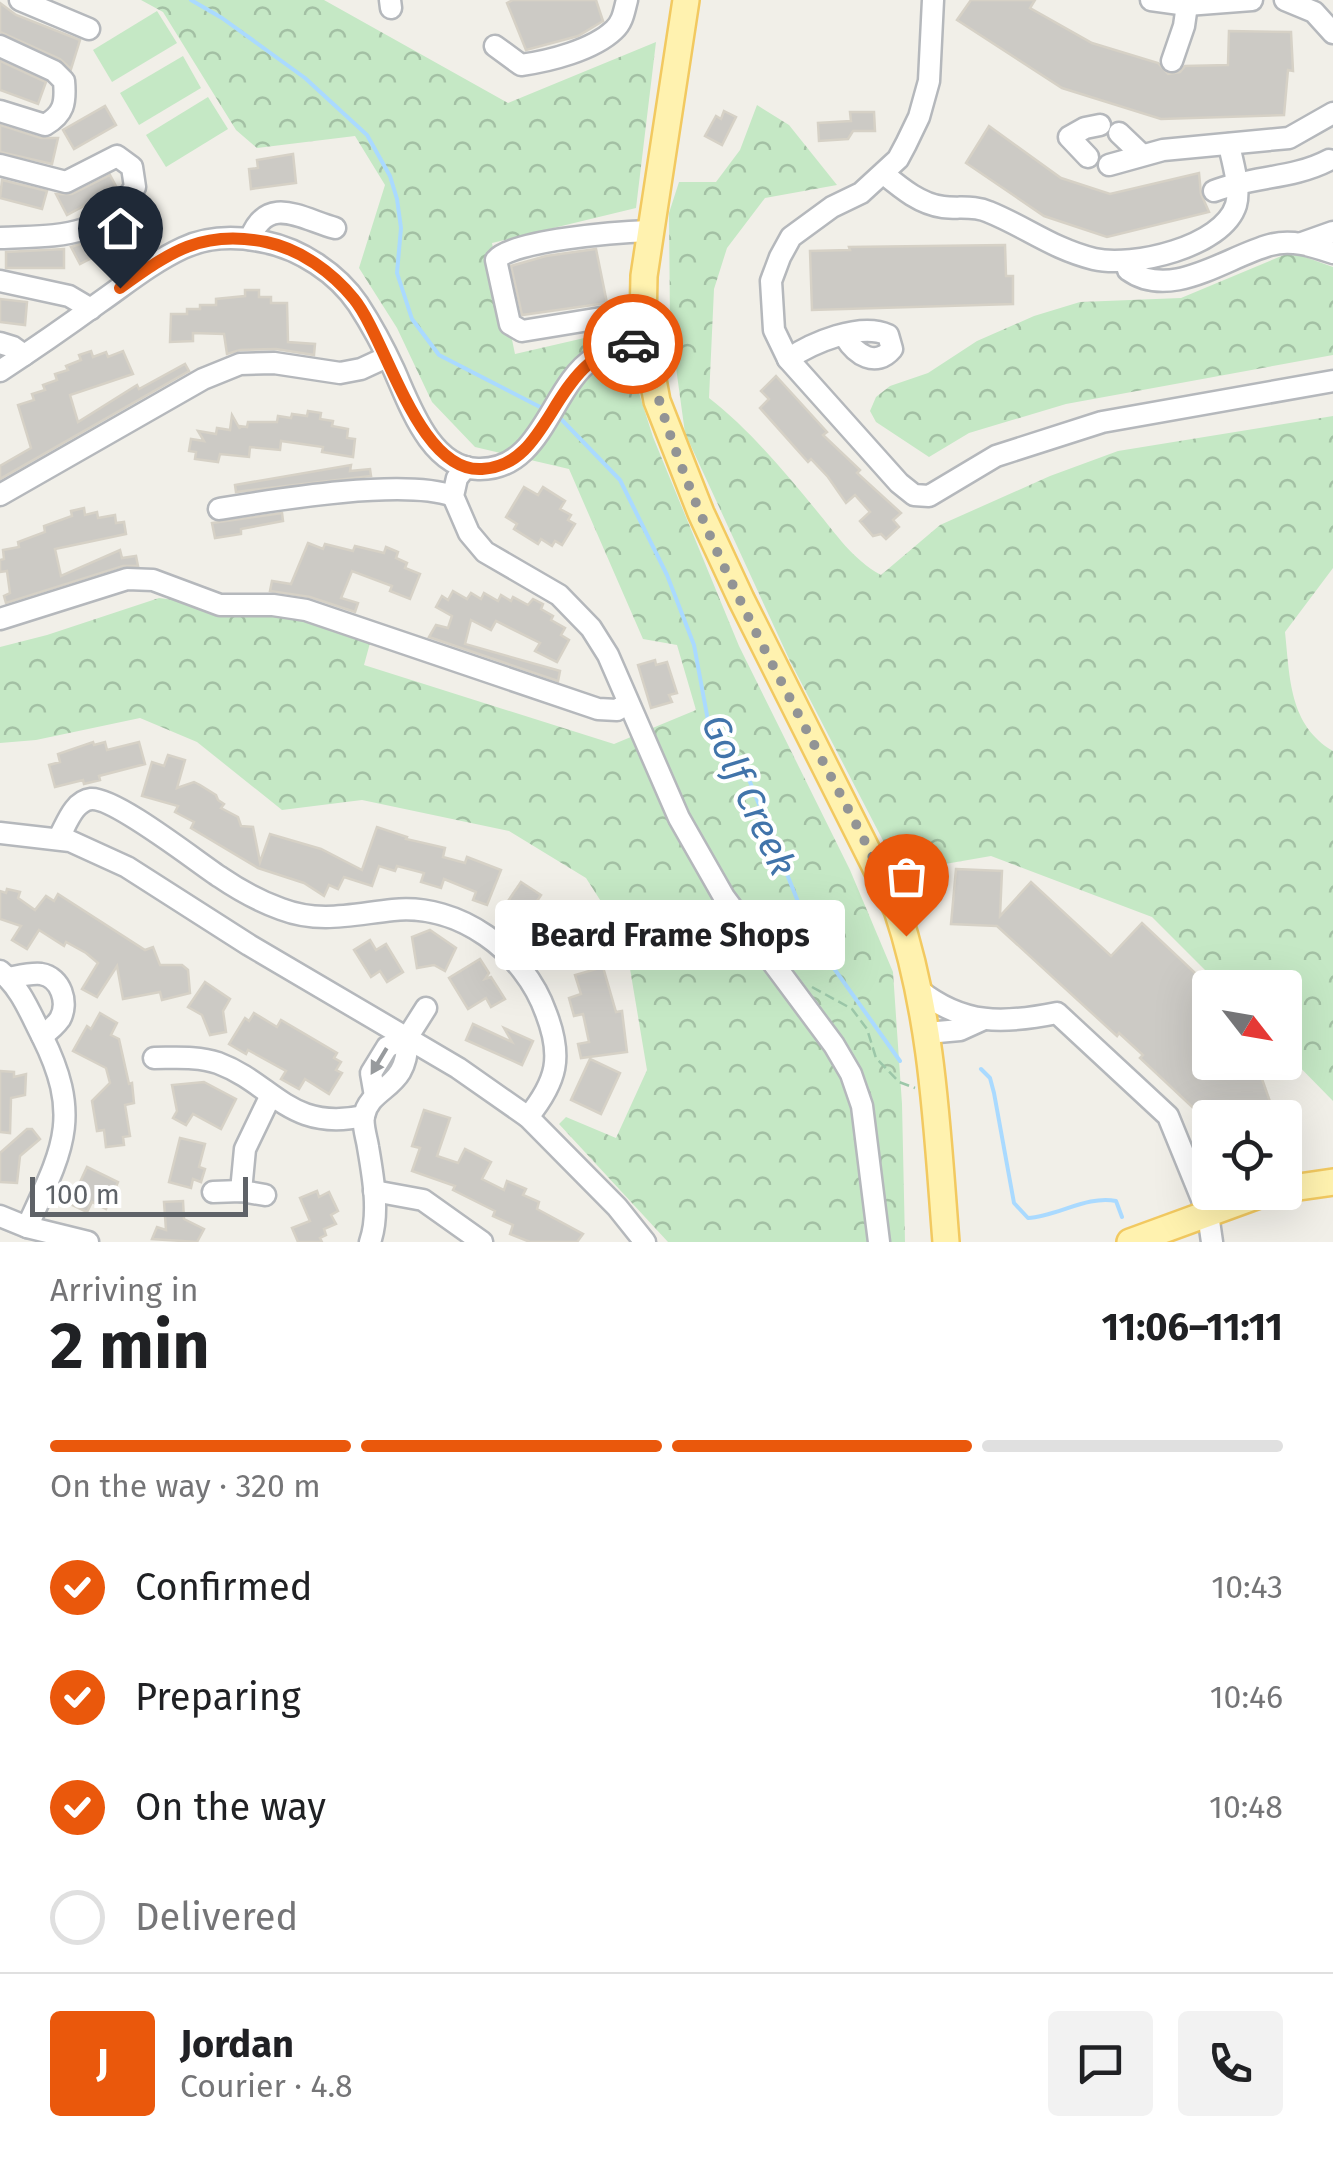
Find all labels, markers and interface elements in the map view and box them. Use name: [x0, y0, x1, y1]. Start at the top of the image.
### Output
pin: [78, 186, 163, 289]
icon: home: [93, 201, 148, 256]
courier: [583, 294, 683, 394]
icon: car: [606, 317, 661, 372]
water label: Golf Creek: [692, 707, 806, 883]
pin: [864, 834, 949, 937]
icon: bag: [879, 849, 934, 904]
callout: Beard Frame Shops: [496, 901, 846, 971]
text: Beard Frame Shops: [530, 916, 810, 954]
north arrow: [1192, 970, 1302, 1080]
map controls: [1192, 970, 1302, 1210]
one-way arrow: [370, 1048, 389, 1075]
button: locate: [1192, 1100, 1302, 1210]
scale bar: [30, 1172, 248, 1216]
text: 100 m: [45, 1178, 120, 1211]
text: Arriving in: [50, 1271, 198, 1309]
text: 11:06–11:11: [1102, 1304, 1283, 1350]
text: 2 min: [50, 1307, 210, 1385]
text: On the way · 320 m: [50, 1467, 321, 1505]
icon: check: [50, 1560, 105, 1615]
text: Confirmed: [135, 1564, 313, 1610]
text: 10:43: [1211, 1568, 1283, 1606]
icon: check: [50, 1670, 105, 1725]
text: Preparing: [135, 1674, 301, 1720]
text: 10:46: [1210, 1678, 1283, 1716]
icon: check: [50, 1780, 105, 1835]
text: On the way: [135, 1784, 326, 1830]
text: 10:48: [1209, 1788, 1283, 1826]
text: Delivered: [135, 1894, 298, 1940]
button: chat: [1048, 2011, 1153, 2116]
button: phone: [1178, 2011, 1283, 2116]
text: Jordan: [180, 2021, 294, 2067]
text: J: [96, 2040, 109, 2086]
text: Courier · 4.8: [180, 2067, 353, 2105]

